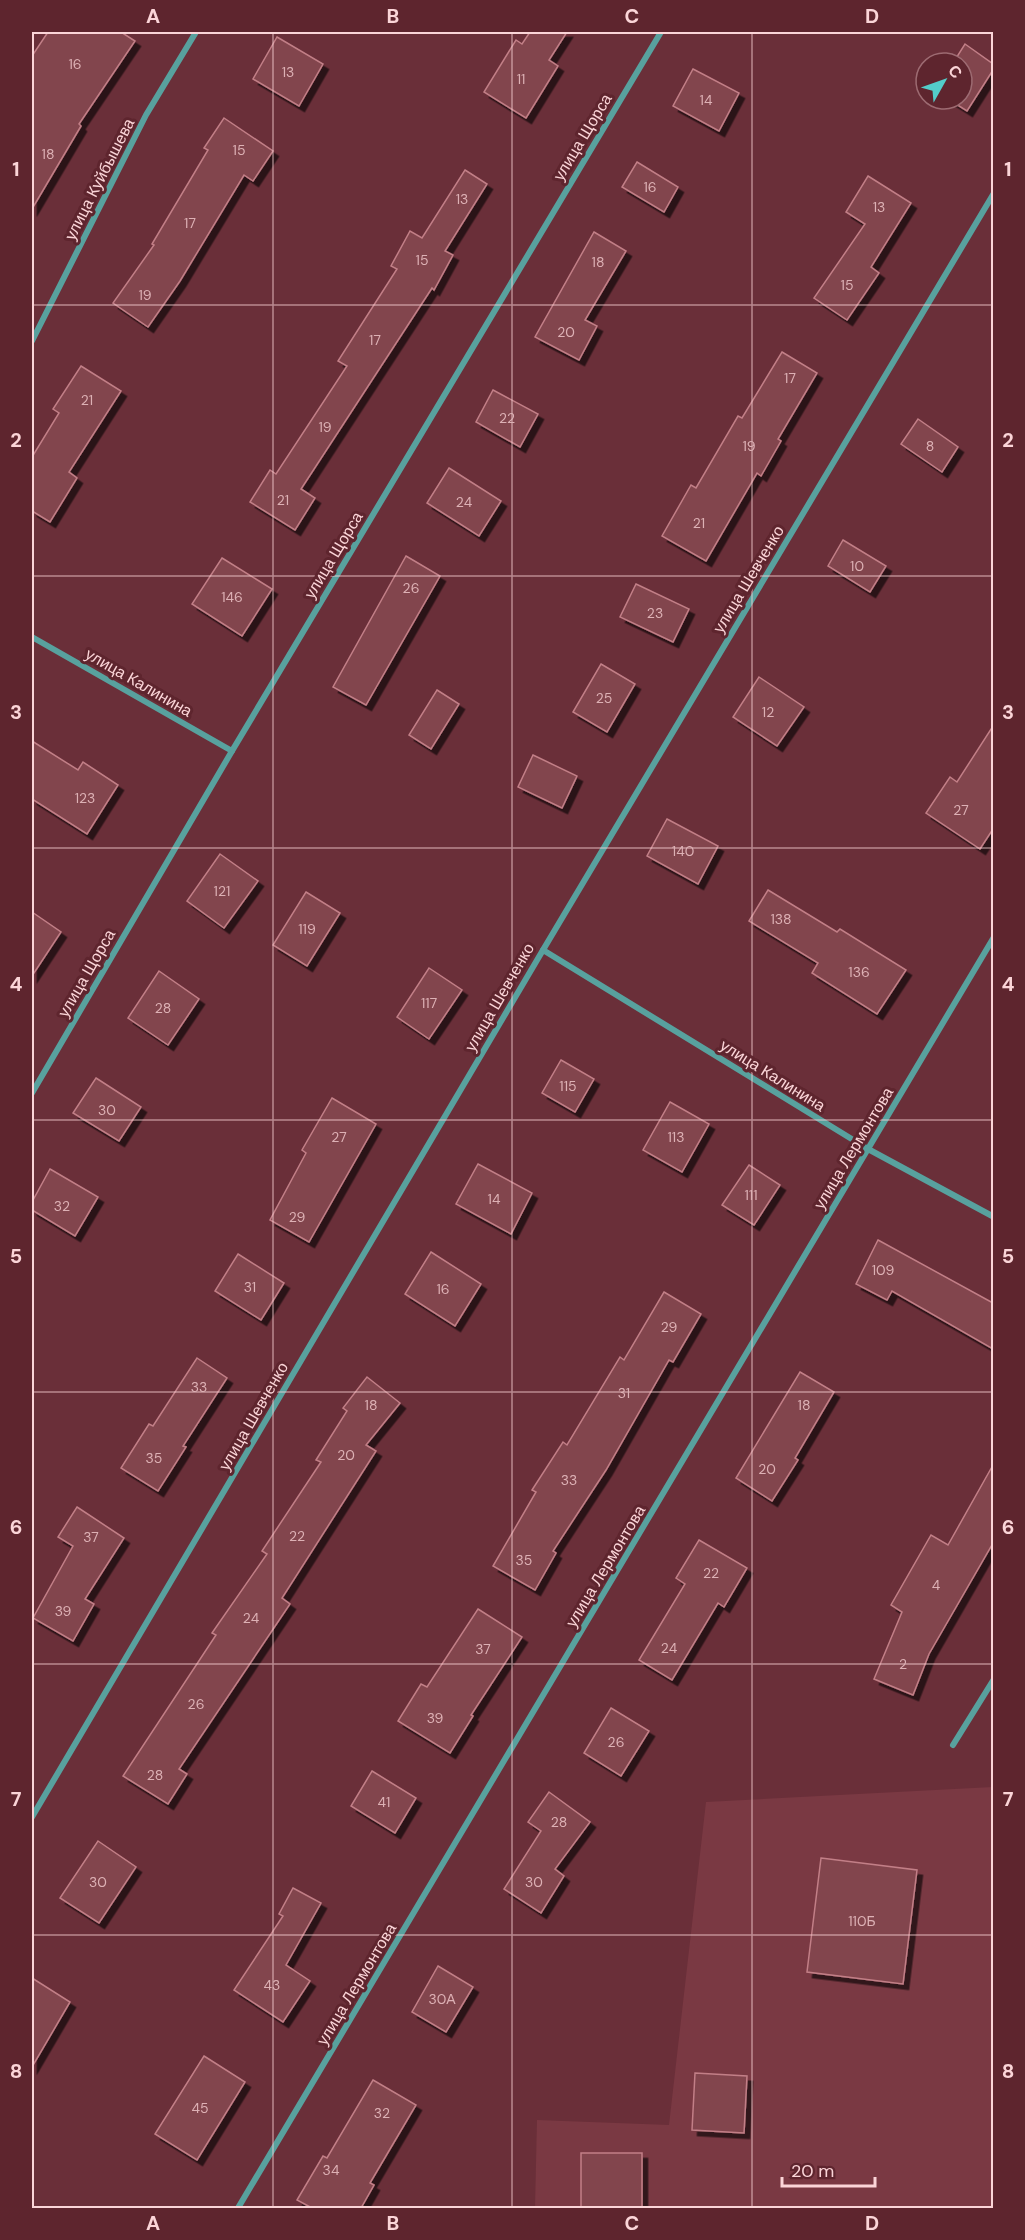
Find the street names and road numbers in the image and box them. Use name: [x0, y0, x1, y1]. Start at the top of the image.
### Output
street label: улица Щорса: [548, 90, 617, 185]
street label: улица Куйбышева: [60, 115, 139, 244]
street label: улица Щорса: [299, 508, 368, 603]
street label: улица Шевченко: [708, 522, 789, 637]
street label: улица Калинина: [81, 643, 196, 722]
street label: улица Щорса: [53, 926, 120, 1021]
street label: улица Шевченко: [460, 939, 539, 1055]
street label: улица Калинина: [716, 1035, 829, 1116]
street label: улица Лермонтова: [809, 1083, 898, 1213]
street label: улица Шевченко: [214, 1358, 293, 1474]
street label: улица Лермонтова: [561, 1501, 650, 1631]
street label: улица Лермонтова: [312, 1919, 401, 2049]

